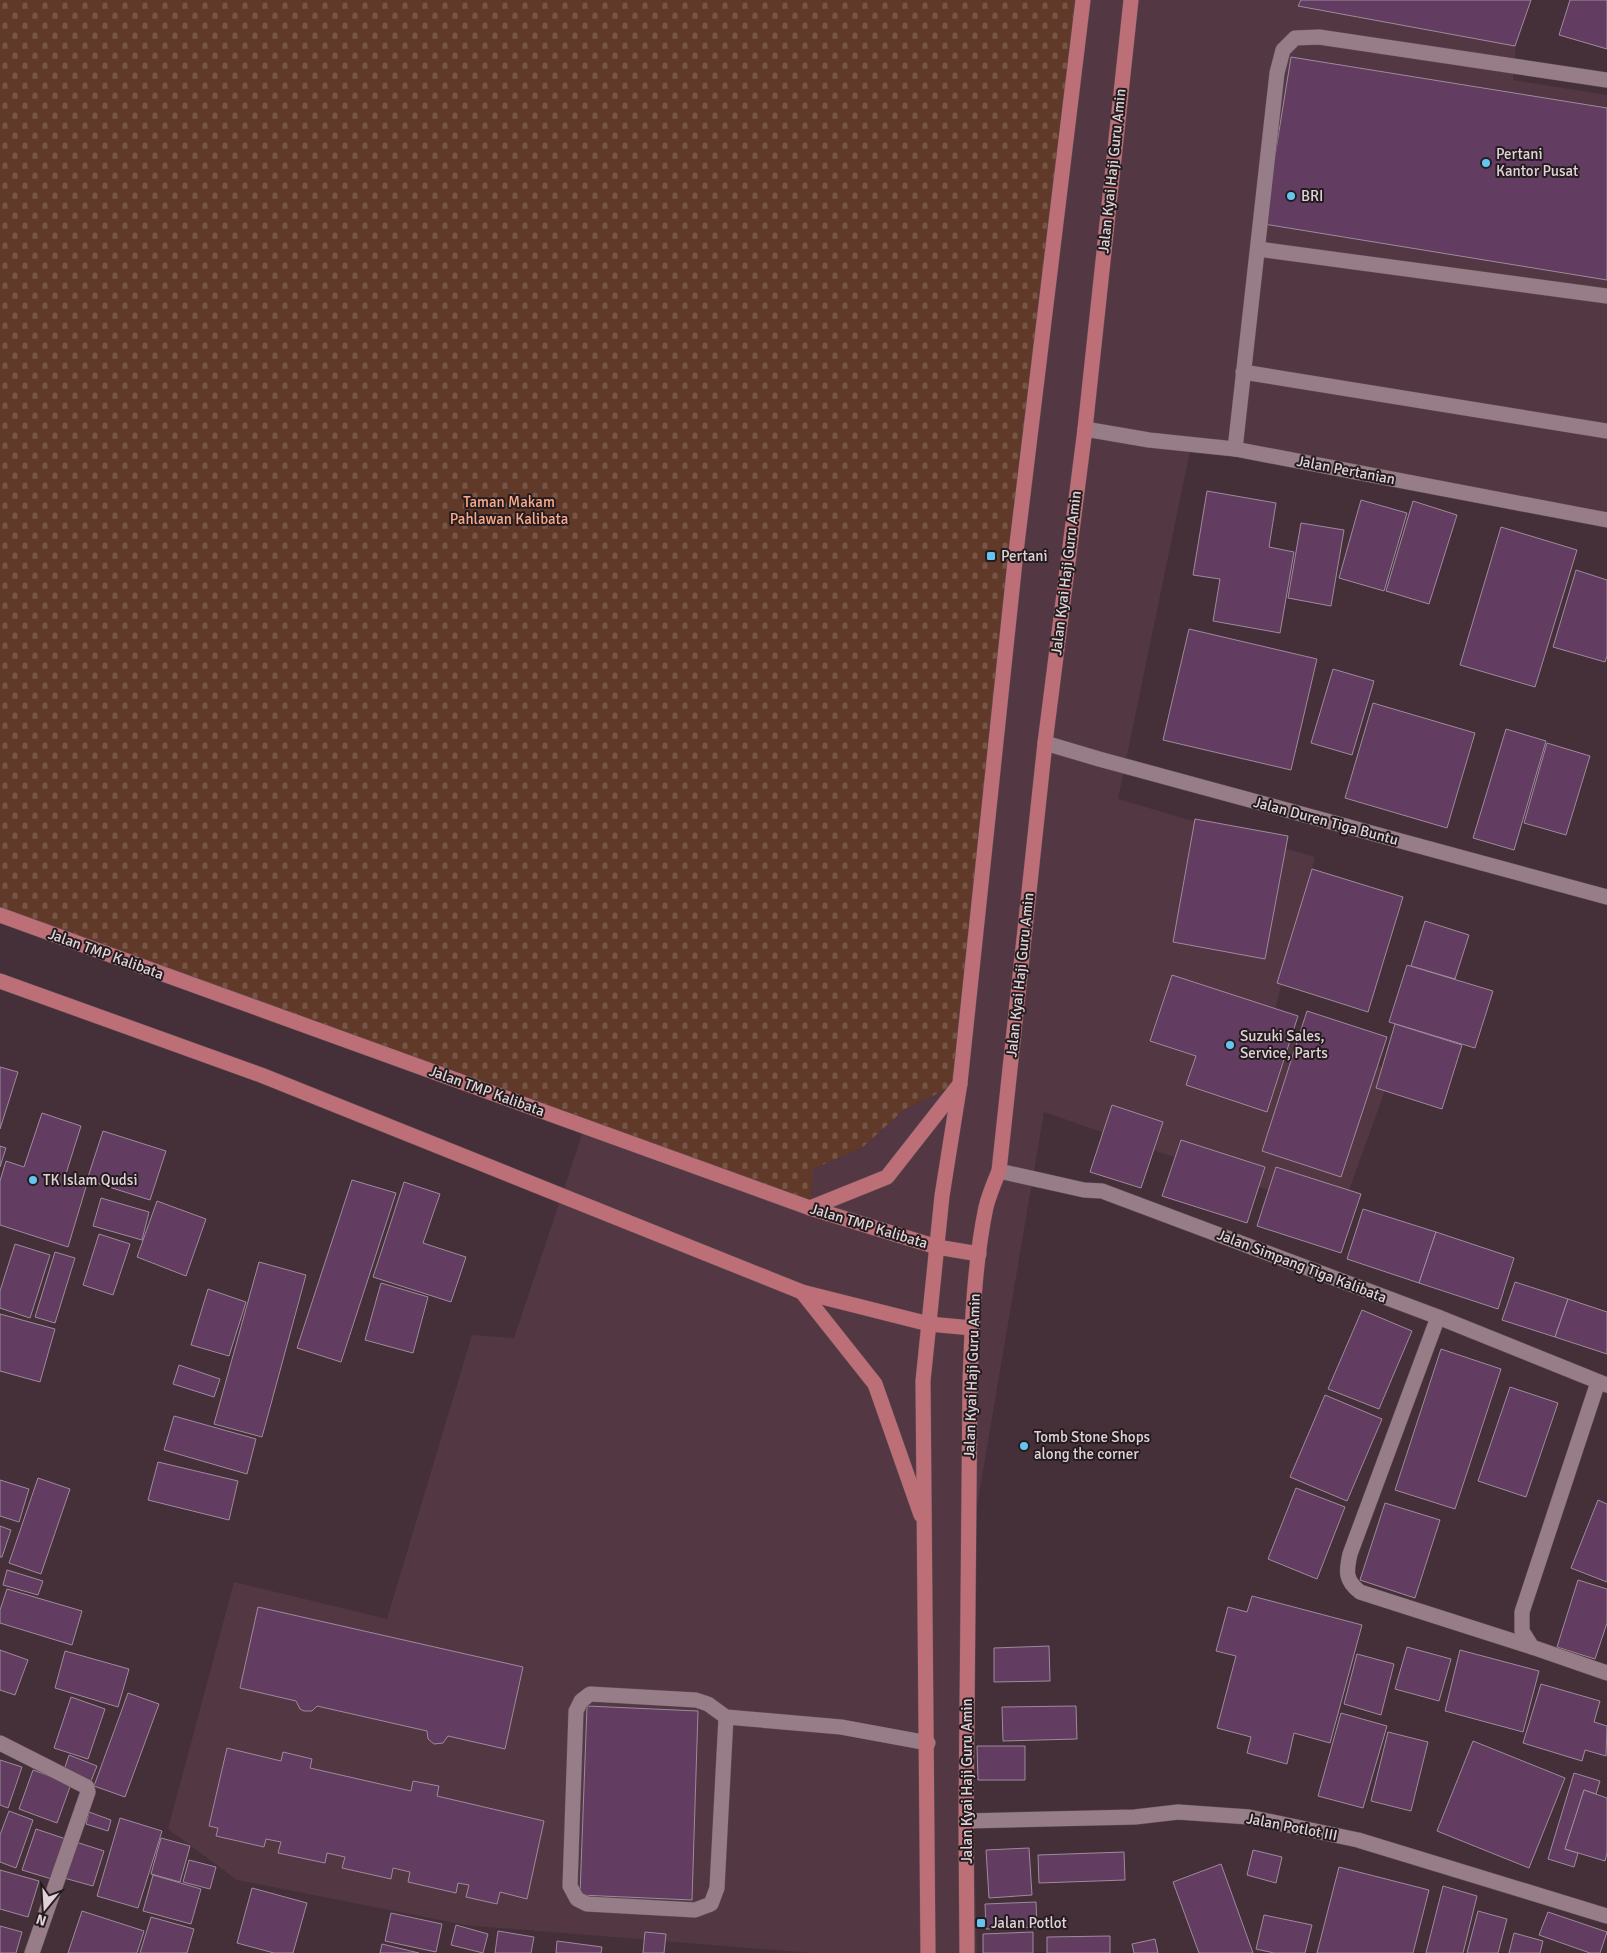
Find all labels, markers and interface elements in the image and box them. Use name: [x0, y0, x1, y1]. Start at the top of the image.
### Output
street label: Jalan Kyai Haji Guru Amin: [1094, 88, 1130, 254]
place label: Pertani Kantor Pusat: [1496, 145, 1578, 180]
marker: Pertani Kantor Pusat: [1480, 157, 1492, 169]
place label: BRI: [1301, 187, 1324, 205]
marker: BRI: [1285, 190, 1297, 202]
street label: Jalan Pertanian: [1295, 452, 1397, 488]
street label: Jalan Kyai Haji Guru Amin: [1047, 490, 1085, 656]
park label: Taman Makam Pahlawan Kalibata: [450, 493, 568, 528]
place label: Pertani: [1001, 547, 1048, 565]
marker: Pertani: [985, 550, 997, 562]
street label: Jalan Duren Tiga Buntu: [1252, 793, 1400, 849]
street label: Jalan Kyai Haji Guru Amin: [1002, 892, 1038, 1058]
street label: Jalan TMP Kalibata: [46, 925, 166, 983]
place label: Suzuki Sales, Service, Parts: [1240, 1027, 1328, 1062]
marker: Suzuki Sales, Service, Parts: [1224, 1039, 1236, 1051]
street label: Jalan TMP Kalibata: [427, 1062, 547, 1120]
place label: TK Islam Qudsi: [43, 1171, 137, 1189]
marker: TK Islam Qudsi: [27, 1174, 39, 1186]
street label: Jalan TMP Kalibata: [808, 1200, 930, 1252]
street label: Jalan Simpang Tiga Kalibata: [1215, 1225, 1389, 1307]
street label: Jalan Kyai Haji Guru Amin: [960, 1293, 984, 1459]
place label: Tomb Stone Shops along the corner: [1034, 1428, 1151, 1463]
marker: Tomb Stone Shops along the corner: [1018, 1440, 1030, 1452]
street label: Jalan Kyai Haji Guru Amin: [958, 1698, 976, 1864]
street label: Jalan Potlot III: [1245, 1809, 1339, 1845]
north arrow: [20, 1883, 70, 1933]
text: N: [34, 1910, 48, 1929]
place label: Jalan Potlot: [991, 1914, 1067, 1932]
marker: Jalan Potlot: [975, 1917, 987, 1929]

